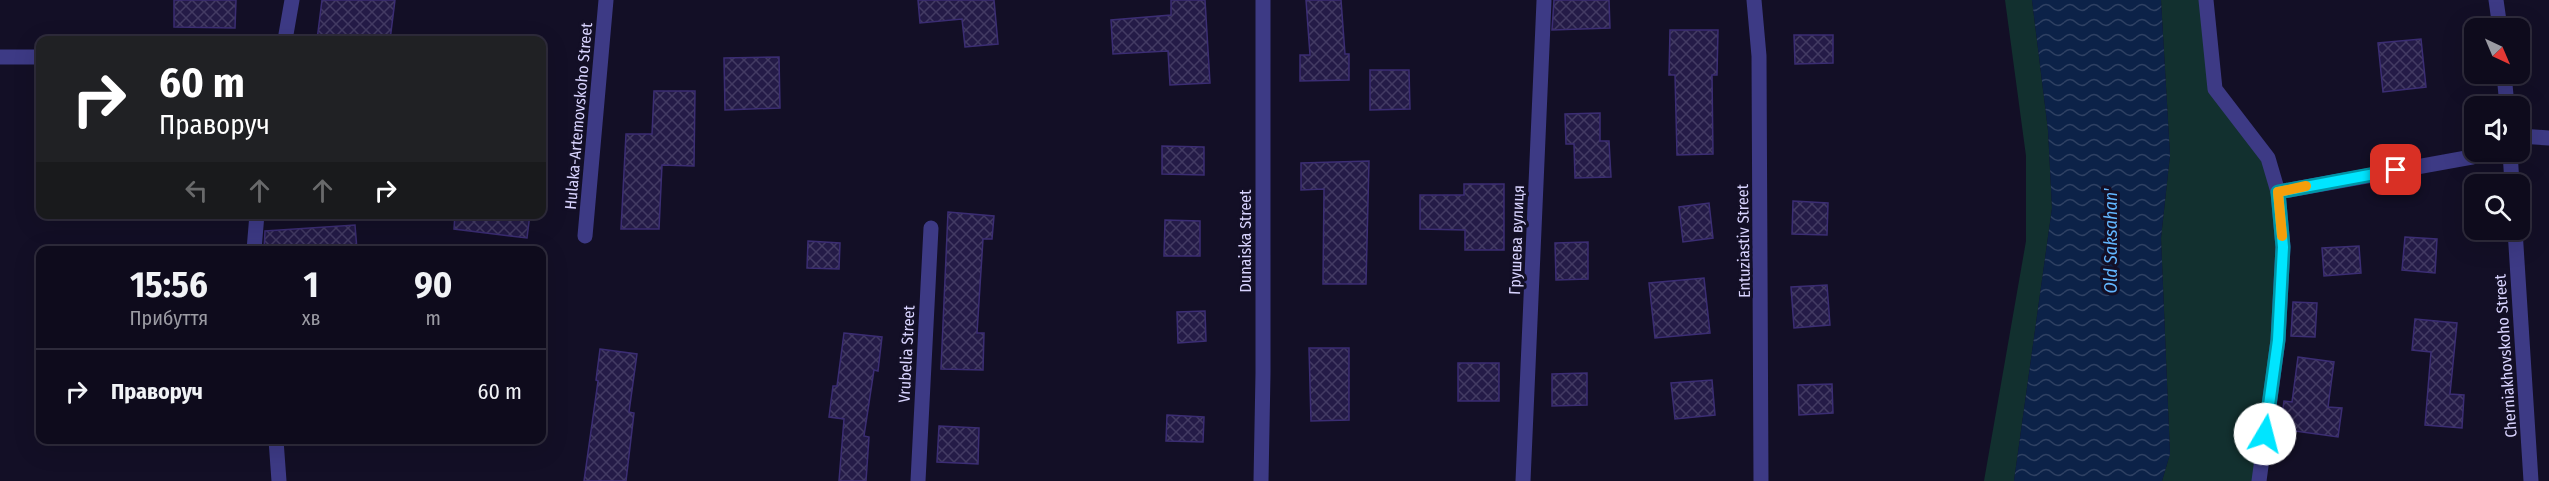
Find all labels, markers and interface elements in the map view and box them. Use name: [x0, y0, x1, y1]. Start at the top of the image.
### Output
north arrow: [2464, 18, 2530, 84]
map controls: [2464, 18, 2530, 240]
street label: Hulaka-Artemovskoho Street: [561, 21, 596, 210]
text: 60 m: [159, 58, 245, 108]
icon: right: [60, 60, 138, 138]
button: sound: [2464, 96, 2530, 162]
text: Праворуч: [159, 109, 270, 141]
pin: [2370, 144, 2421, 195]
icon: arrive: [2379, 153, 2412, 186]
icon: left: [180, 174, 213, 207]
icon: ahead: [243, 174, 276, 207]
icon: ahead: [306, 174, 339, 207]
icon: right: [369, 174, 402, 207]
button: search: [2464, 174, 2530, 240]
street label: Entuziastiv Street: [1733, 183, 1754, 298]
street label: Грушева вулиця: [1505, 185, 1528, 295]
water label: Old Saksahan': [2100, 188, 2122, 294]
street label: Dunaiska Street: [1236, 189, 1255, 292]
text: 15:56: [130, 263, 208, 307]
text: 1: [304, 263, 319, 307]
text: 90: [414, 263, 452, 307]
street label: Cherniakhovskoho Street: [2490, 273, 2521, 438]
street label: Vrubelia Street: [894, 304, 919, 403]
text: Прибуття: [130, 306, 208, 330]
text: хв: [302, 306, 321, 330]
text: m: [426, 306, 441, 330]
icon: right: [60, 375, 93, 408]
text: Праворуч: [111, 378, 203, 405]
text: 60 m: [478, 378, 522, 405]
position arrow: [2233, 402, 2297, 466]

